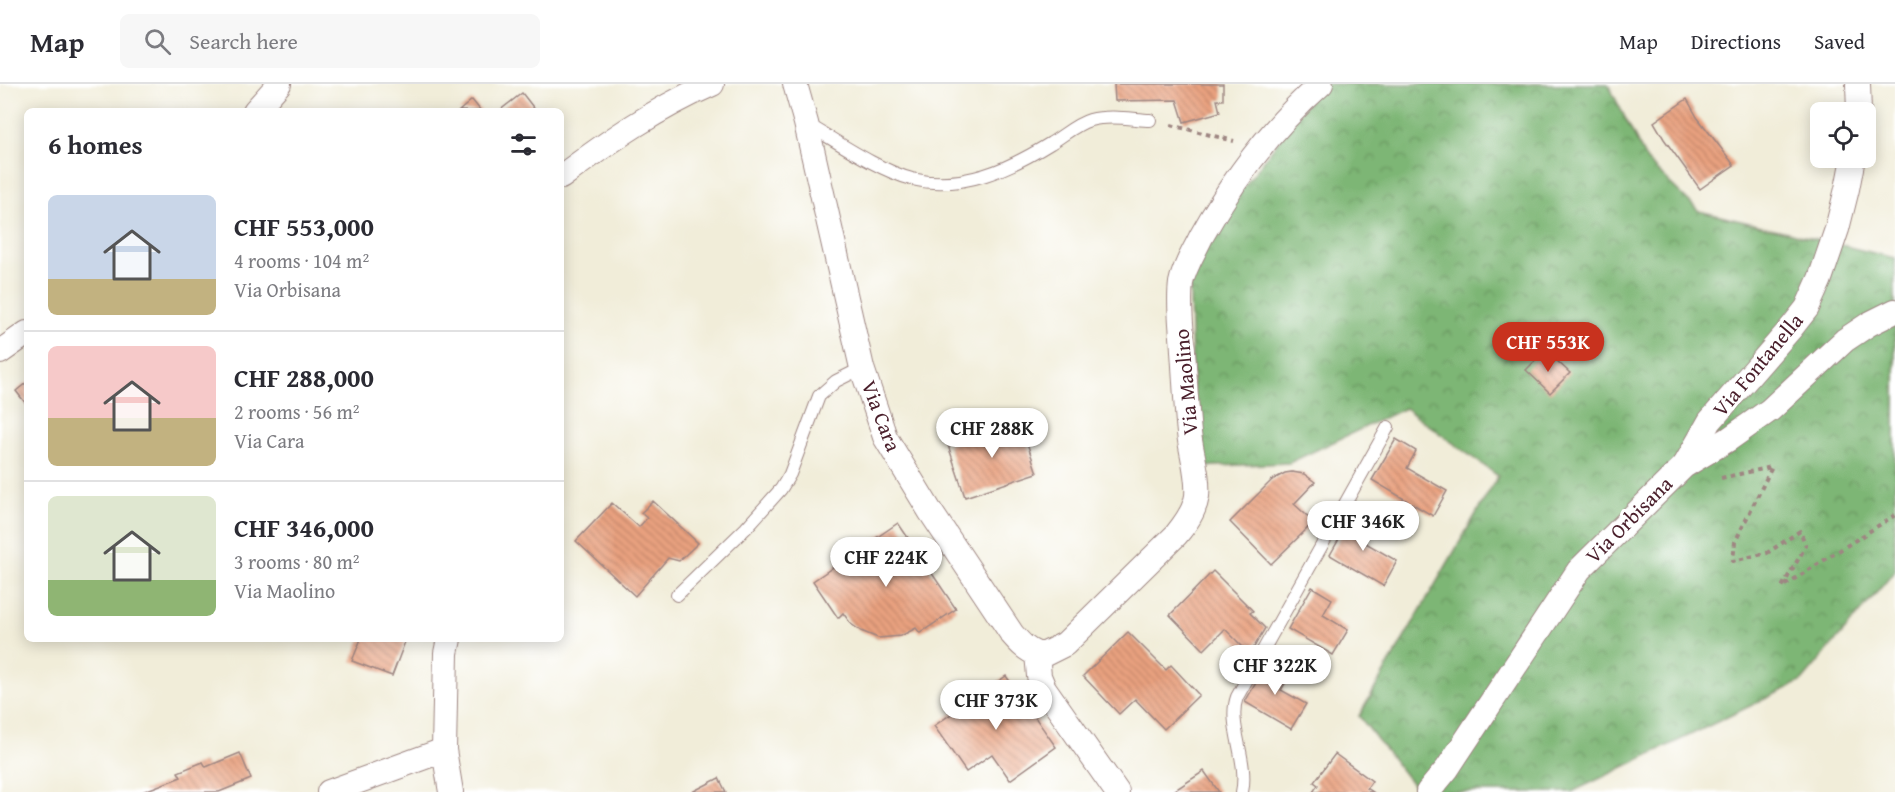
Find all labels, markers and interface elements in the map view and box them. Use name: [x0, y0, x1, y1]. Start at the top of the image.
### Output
search box: [120, 14, 540, 68]
text: Map: [30, 21, 84, 62]
icon: search: [141, 25, 174, 58]
text: Search here: [189, 25, 298, 57]
text: Map: [1619, 26, 1658, 57]
text: Directions: [1691, 26, 1781, 57]
text: Saved: [1814, 26, 1865, 57]
map controls: [1810, 102, 1876, 168]
button: locate: [1810, 102, 1876, 168]
text: 6 homes: [48, 125, 143, 164]
icon: filters: [507, 128, 540, 161]
text: CHF 553,000: [234, 207, 374, 246]
icon: home: [96, 219, 168, 291]
text: 4 rooms · 104 m²: [234, 246, 369, 275]
text: Via Orbisana: [234, 275, 341, 304]
street label: Via Fontanella: [1705, 306, 1810, 423]
pin: CHF 553K: [1486, 322, 1610, 373]
text: CHF 553K: [1506, 327, 1590, 356]
street label: Via Maolino: [1165, 328, 1206, 436]
text: CHF 288,000: [234, 358, 374, 397]
icon: home: [96, 370, 168, 442]
street label: Via Cara: [854, 376, 909, 456]
text: 2 rooms · 56 m²: [234, 397, 360, 426]
pin: CHF 288K: [930, 408, 1054, 459]
text: CHF 288K: [950, 413, 1034, 442]
text: Via Cara: [234, 426, 304, 455]
street label: Via Orbisana: [1578, 469, 1679, 570]
pin: CHF 346K: [1301, 501, 1425, 552]
text: CHF 346K: [1321, 506, 1405, 535]
text: CHF 346,000: [234, 508, 374, 547]
icon: home: [96, 520, 168, 592]
pin: CHF 224K: [824, 537, 948, 588]
text: CHF 224K: [844, 542, 928, 571]
text: 3 rooms · 80 m²: [234, 547, 360, 576]
text: Via Maolino: [234, 576, 335, 605]
pin: CHF 322K: [1213, 645, 1337, 696]
text: CHF 322K: [1233, 650, 1317, 679]
pin: CHF 373K: [934, 680, 1058, 731]
text: CHF 373K: [954, 685, 1038, 714]

